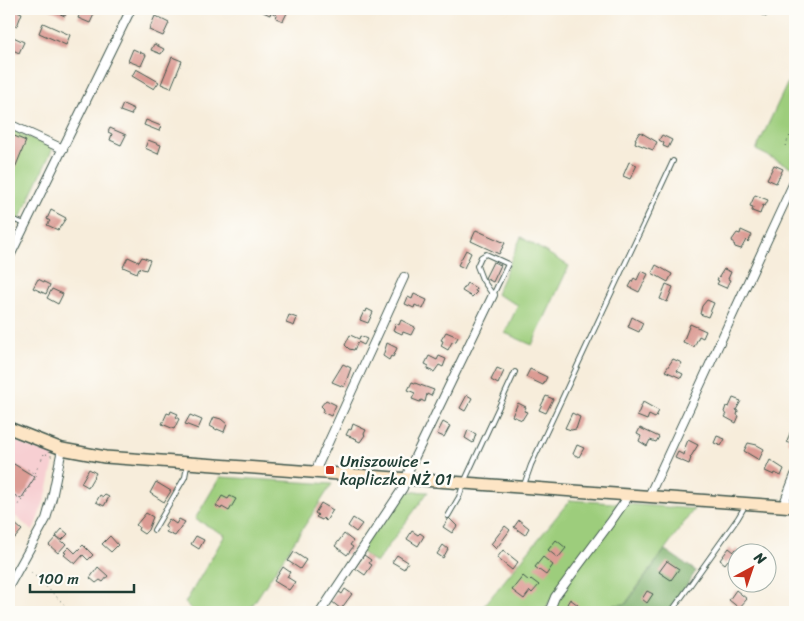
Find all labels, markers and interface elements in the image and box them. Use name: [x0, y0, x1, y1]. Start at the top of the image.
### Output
place label: Uniszowice - kapliczka NŻ 01: [340, 447, 452, 494]
marker: Uniszowice - kapliczka NŻ 01: [324, 464, 336, 476]
north arrow: [726, 544, 776, 594]
text: N: [748, 545, 772, 571]
scale bar: [30, 561, 134, 593]
text: 100 m: [38, 566, 79, 592]

